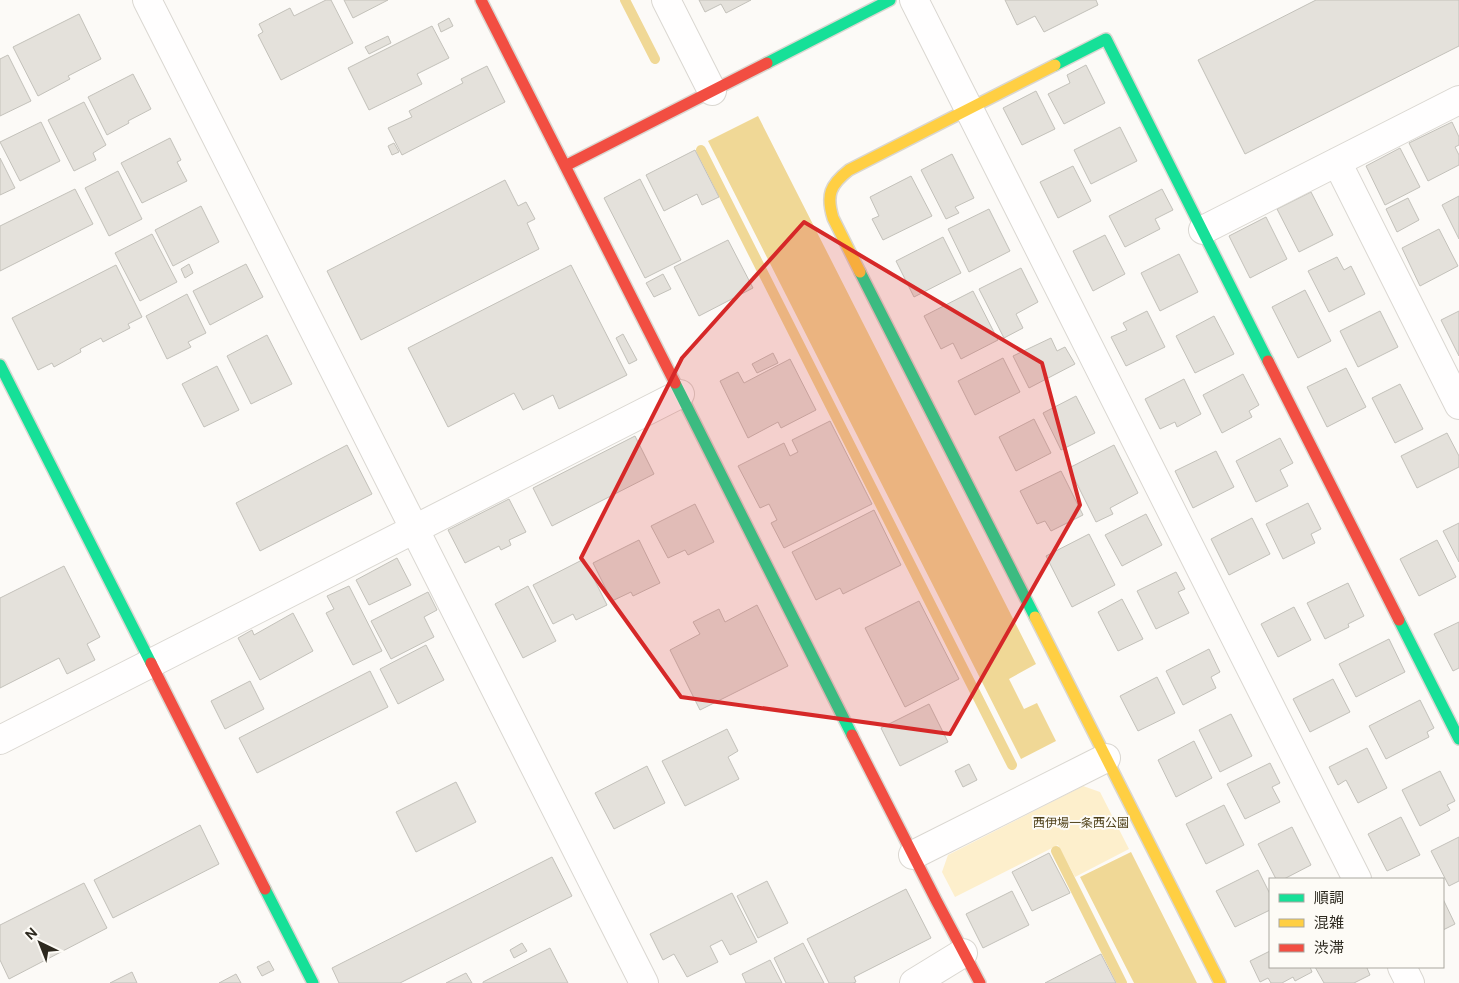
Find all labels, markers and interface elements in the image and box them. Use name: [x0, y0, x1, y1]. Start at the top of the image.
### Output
park label: 西伊場一条西公園: [1033, 815, 1129, 831]
legend: [1269, 878, 1444, 968]
text: 順調: [1314, 888, 1344, 908]
text: 混雑: [1314, 913, 1344, 933]
north arrow: [15, 918, 65, 968]
text: N: [21, 923, 41, 944]
text: 渋滞: [1314, 938, 1344, 958]

